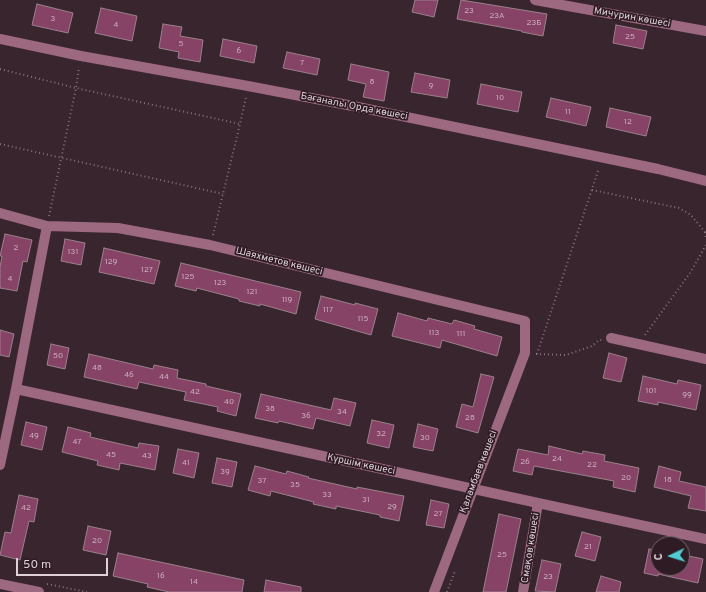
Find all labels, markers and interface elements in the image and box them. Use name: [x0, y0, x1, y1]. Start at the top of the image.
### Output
street label: Мичурин көшесі: [593, 5, 671, 31]
house number: 23: [464, 6, 474, 16]
house number: 23А: [489, 11, 505, 21]
house number: 3: [51, 14, 55, 24]
house number: 23Б: [527, 18, 541, 28]
house number: 4: [114, 20, 118, 30]
house number: 25: [625, 32, 635, 42]
house number: 5: [179, 39, 183, 49]
house number: 6: [237, 46, 241, 56]
house number: 7: [300, 58, 304, 68]
house number: 8: [370, 77, 374, 87]
house number: 9: [429, 81, 433, 91]
street label: Бағаналы Орда көшесі: [299, 91, 409, 123]
house number: 10: [496, 93, 504, 103]
house number: 11: [565, 107, 571, 117]
house number: 12: [624, 117, 632, 127]
house number: 2: [14, 243, 18, 253]
street label: Шаяхметов көшесі: [234, 245, 324, 279]
house number: 131: [68, 247, 78, 257]
house number: 129: [105, 257, 117, 267]
house number: 127: [141, 265, 153, 275]
house number: 125: [182, 272, 194, 282]
house number: 4: [8, 274, 12, 284]
house number: 123: [214, 278, 226, 288]
house number: 121: [247, 287, 257, 297]
house number: 119: [282, 295, 292, 305]
house number: 117: [323, 305, 333, 315]
house number: 115: [358, 314, 368, 324]
house number: 113: [429, 328, 439, 338]
house number: 111: [457, 329, 465, 339]
house number: 50: [53, 351, 63, 361]
house number: 48: [92, 363, 102, 373]
house number: 46: [124, 370, 134, 380]
house number: 44: [159, 372, 169, 382]
house number: 101: [645, 386, 657, 396]
house number: 42: [190, 387, 200, 397]
house number: 99: [682, 390, 692, 400]
house number: 40: [224, 397, 234, 407]
house number: 38: [265, 404, 275, 414]
house number: 34: [337, 407, 347, 417]
house number: 36: [301, 411, 311, 421]
house number: 28: [465, 413, 475, 423]
house number: 32: [376, 429, 386, 439]
street label: Қаламбаев көшесі: [458, 429, 500, 515]
house number: 49: [29, 431, 39, 441]
house number: 30: [420, 433, 430, 443]
house number: 47: [72, 437, 82, 447]
house number: 45: [106, 450, 116, 460]
house number: 43: [142, 451, 152, 461]
street label: Күршім көшесі: [326, 452, 396, 478]
house number: 24: [552, 454, 562, 464]
house number: 26: [520, 457, 530, 467]
house number: 41: [182, 458, 190, 468]
house number: 22: [587, 460, 597, 470]
house number: 39: [220, 467, 230, 477]
house number: 20: [621, 473, 631, 483]
house number: 18: [664, 475, 672, 485]
house number: 37: [258, 476, 266, 486]
house number: 35: [290, 480, 300, 490]
house number: 33: [322, 490, 332, 500]
house number: 31: [362, 495, 370, 505]
house number: 29: [387, 502, 397, 512]
house number: 42: [21, 503, 31, 513]
house number: 27: [434, 509, 442, 519]
street label: Смақов көшесі: [520, 512, 542, 584]
house number: 20: [92, 536, 102, 546]
north arrow: [650, 536, 690, 576]
house number: 21: [584, 542, 592, 552]
scale bar: [18, 550, 110, 576]
house number: 25: [497, 550, 507, 560]
text: С: [652, 553, 666, 561]
text: 50 m: [23, 557, 51, 573]
house number: 16: [157, 571, 165, 581]
house number: 23: [543, 572, 553, 582]
house number: 14: [190, 577, 198, 587]

